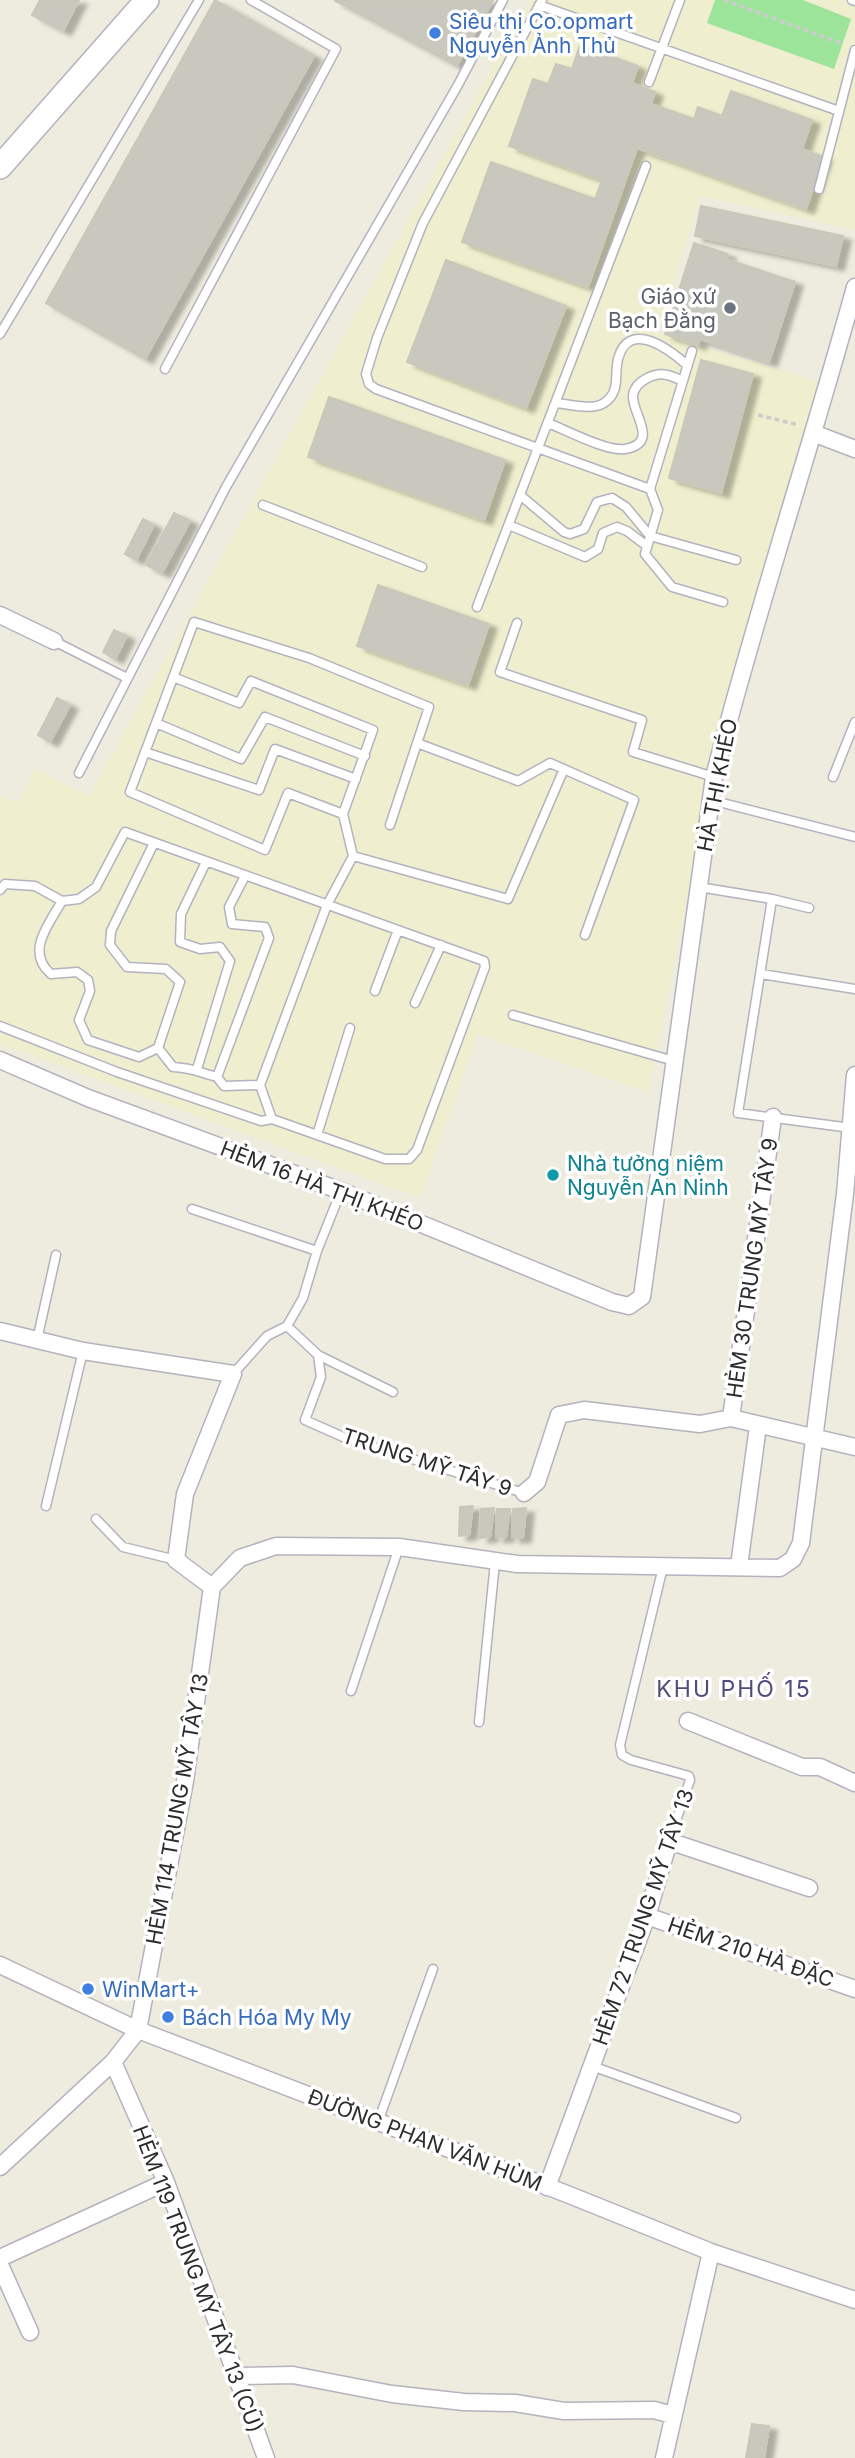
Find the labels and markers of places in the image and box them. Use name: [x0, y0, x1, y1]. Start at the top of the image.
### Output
place label: Siêu thị Co.opmart Nguyễn Ảnh Thủ: [449, 9, 633, 58]
marker: Siêu thị Co.opmart Nguyễn Ảnh Thủ: [427, 25, 443, 41]
place label: Giáo xứ Bạch Đằng: [608, 284, 716, 333]
marker: Giáo xứ Bạch Đằng: [722, 300, 738, 316]
place label: Nhà tưởng niệm Nguyễn An Ninh: [567, 1151, 729, 1200]
marker: Nhà tưởng niệm Nguyễn An Ninh: [545, 1167, 561, 1183]
place label: WinMart+: [102, 1977, 200, 2002]
marker: WinMart+: [80, 1981, 96, 1997]
place label: Bách Hóa My My: [182, 2005, 352, 2030]
marker: Bách Hóa My My: [160, 2009, 176, 2025]

